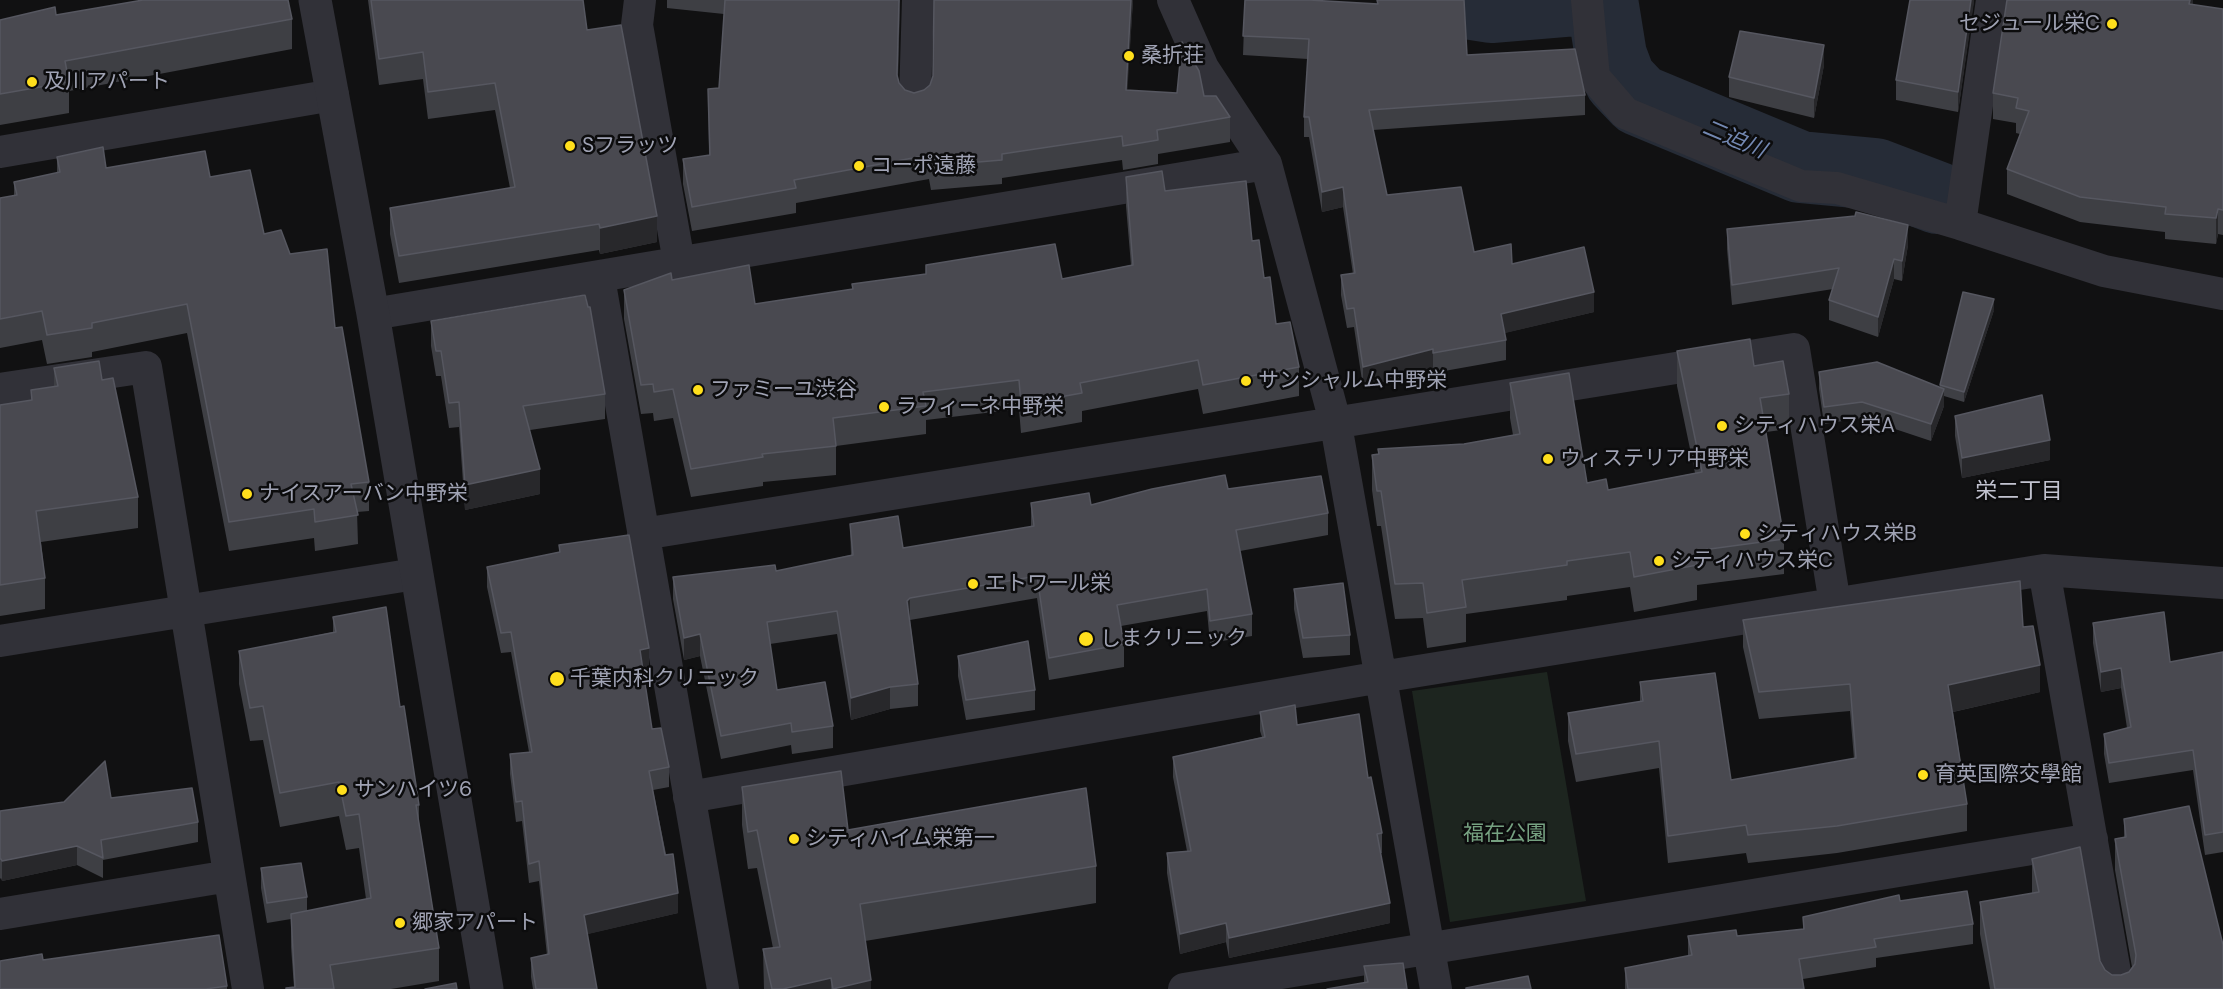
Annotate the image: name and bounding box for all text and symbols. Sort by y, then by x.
place label: セジュール栄C [1959,11,2100,37]
marker: セジュール栄C [2105,17,2119,31]
place label: 桑折荘 [1141,43,1204,69]
marker: 桑折荘 [1122,49,1136,63]
place label: 及川アパート [44,69,170,95]
marker: 及川アパート [25,75,39,89]
water label: 二迫川 [1698,115,1770,165]
place label: Sフラッツ [582,133,678,159]
marker: Sフラッツ [563,139,577,153]
place label: コーポ遠藤 [871,153,976,179]
marker: コーポ遠藤 [852,159,866,173]
place label: サンシャルム中野栄 [1258,368,1447,394]
marker: サンシャルム中野栄 [1239,374,1253,388]
place label: ファミーユ渋谷 [710,377,857,403]
marker: ファミーユ渋谷 [691,383,705,397]
place label: ラフィーネ中野栄 [896,394,1064,420]
marker: ラフィーネ中野栄 [877,400,891,414]
place label: シティハウス栄A [1734,413,1895,439]
marker: シティハウス栄A [1715,419,1729,433]
place label: ウィステリア中野栄 [1560,446,1749,472]
marker: ウィステリア中野栄 [1541,452,1555,466]
district label: 栄二丁目 [1975,479,2063,505]
place label: ナイスアーバン中野栄 [259,481,468,507]
marker: ナイスアーバン中野栄 [240,487,254,501]
place label: シティハウス栄B [1757,521,1917,547]
marker: シティハウス栄B [1738,527,1752,541]
place label: シティハウス栄C [1671,548,1833,574]
marker: シティハウス栄C [1652,554,1666,568]
place label: エトワール栄 [985,571,1111,597]
marker: エトワール栄 [966,577,980,591]
place label: しまクリニック [1100,626,1247,652]
marker: しまクリニック [1077,630,1095,648]
place label: 千葉内科クリニック [570,666,759,692]
marker: 千葉内科クリニック [548,670,566,688]
place label: 育英国際交學館 [1935,762,2082,788]
marker: 育英国際交學館 [1916,768,1930,782]
place label: サンハイツ6 [354,777,472,803]
marker: サンハイツ6 [335,783,349,797]
park label: 福在公園 [1463,821,1547,847]
place label: シティハイム栄第一 [806,826,995,852]
marker: シティハイム栄第一 [787,832,801,846]
place label: 郷家アパート [412,910,538,936]
marker: 郷家アパート [393,916,407,930]

